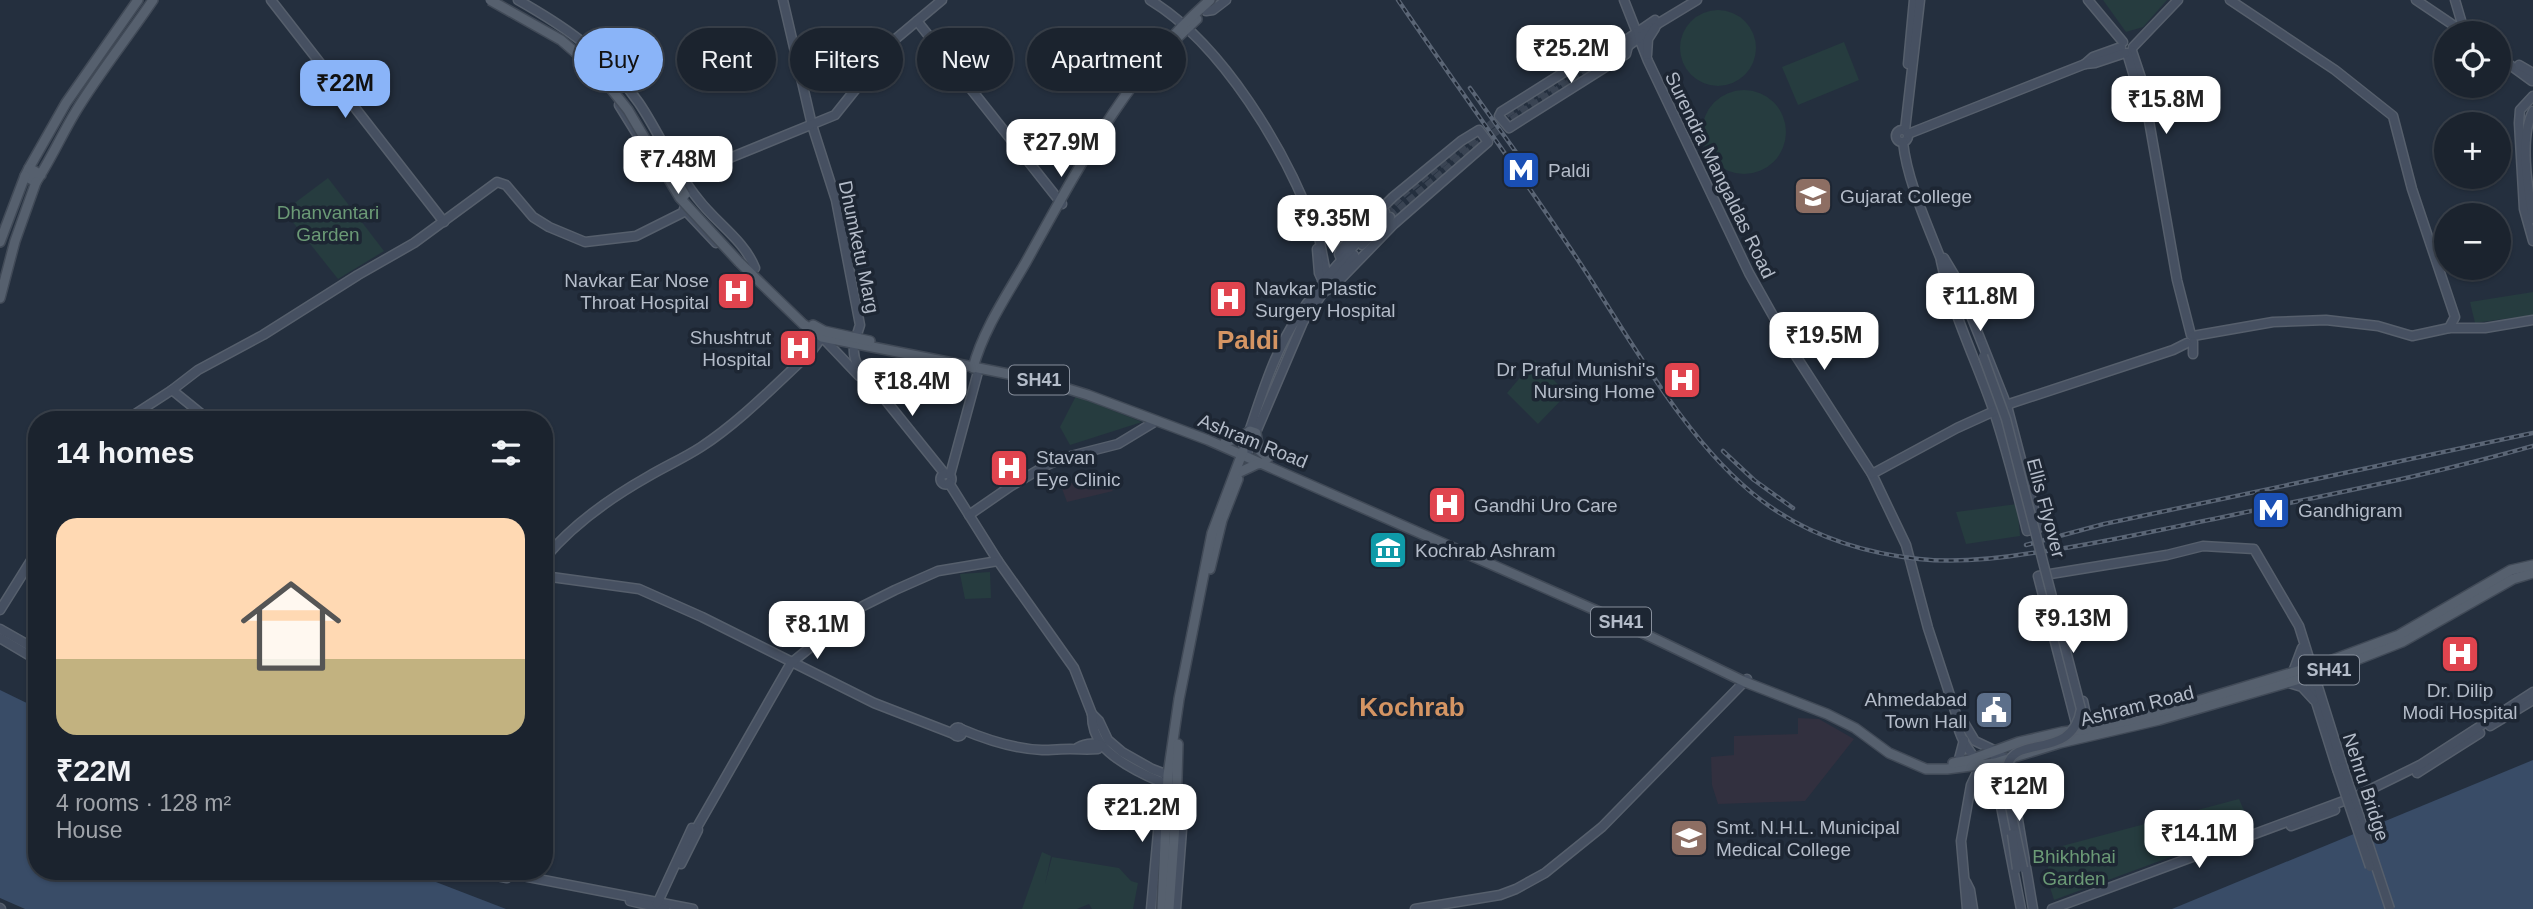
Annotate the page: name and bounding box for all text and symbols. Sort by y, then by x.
map controls [2434,21,2511,280]
button: locate [2434,21,2511,98]
pin: ₹25.2M [1514,25,1628,85]
chip: Buy [574,28,663,91]
chip: Rent [677,28,776,91]
chip: Filters [790,28,903,91]
chip: New [917,28,1013,91]
chip: Apartment [1027,28,1186,91]
text: ₹25.2M [1532,35,1610,61]
pin: ₹22M [304,60,386,120]
street label: Surendra Mangaldas Road [1661,68,1779,282]
text: ₹22M [316,70,374,96]
pin: ₹15.8M [2109,76,2223,136]
text: ₹15.8M [2127,86,2205,112]
button: + [2434,112,2511,189]
pin: ₹27.9M [1004,120,1118,179]
text: ₹27.9M [1022,129,1100,155]
pin: ₹7.48M [621,136,735,196]
text: ₹7.48M [639,146,717,172]
metro station icon: Paldi [1500,149,1542,191]
place label: Paldi [1548,160,1590,181]
school or university icon: Gujarat College [1792,175,1834,217]
street label: Dhumketu Marg [835,179,883,315]
place label: Gujarat College [1840,186,1972,207]
pin: ₹9.35M [1275,196,1389,255]
park label: Dhanvantari Garden [277,202,379,245]
button: − [2434,203,2511,280]
text: ₹9.35M [1293,205,1371,231]
place label: Navkar Ear Nose Throat Hospital [564,270,709,313]
hospital icon: Navkar Ear Nose Throat Hospital [715,270,757,312]
pin: ₹11.8M [1923,274,2037,333]
hospital icon: Navkar Plastic Surgery Hospital [1207,278,1249,320]
place label: Navkar Plastic Surgery Hospital [1255,278,1395,321]
text: ₹11.8M [1942,283,2018,309]
pin: ₹19.5M [1767,312,1881,372]
text: ₹19.5M [1785,322,1863,348]
district label: Paldi [1217,325,1279,355]
place label: Shushtrut Hospital [690,327,772,370]
hospital icon: Shushtrut Hospital [777,327,819,369]
pin: ₹18.4M [855,358,969,418]
place label: Dr Praful Munishi's Nursing Home [1496,359,1655,402]
hospital icon: Dr Praful Munishi's Nursing Home [1661,359,1703,401]
road number: SH41 [1009,366,1069,394]
text: ₹18.4M [873,368,951,394]
street label: Ashram Road [1195,410,1311,472]
icon: filters [487,434,525,472]
text: 14 homes [56,436,194,469]
hospital icon: Stavan Eye Clinic [988,447,1030,489]
place label: Stavan Eye Clinic [1036,447,1120,490]
street label: Ellis Flyover [2023,456,2070,561]
hospital icon: Gandhi Uro Care [1426,484,1468,526]
metro station icon: Gandhigram [2250,489,2292,531]
place label: Gandhi Uro Care [1474,495,1618,516]
place label: Gandhigram [2298,500,2403,521]
museum icon: Kochrab Ashram [1367,529,1409,571]
place label: Kochrab Ashram [1415,540,1555,561]
icon: home [228,563,354,689]
pin: ₹9.13M [2016,596,2130,655]
pin: ₹8.1M [768,602,866,661]
text: ₹9.13M [2034,605,2112,631]
road number: SH41 [1591,608,1651,636]
text: ₹8.1M [785,611,849,637]
hospital icon: Dr. Dilip Modi Hospital [2439,633,2481,675]
road number: SH41 [2299,656,2359,684]
place label: Dr. Dilip Modi Hospital [2402,680,2518,723]
street label: Ashram Road [2078,682,2196,730]
place label: Ahmedabad Town Hall [1865,689,1967,732]
public building icon: Ahmedabad Town Hall [1973,689,2015,731]
district label: Kochrab [1359,692,1465,722]
street label: Nehru Bridge [2339,731,2393,843]
text: ₹22M [56,754,132,787]
pin: ₹12M [1978,764,2060,823]
text: ₹12M [1990,773,2048,799]
pin: ₹21.2M [1085,784,1199,844]
text: 4 rooms · 128 m² [56,790,231,816]
text: ₹21.2M [1103,794,1181,820]
pin: ₹14.1M [2142,810,2256,870]
text: House [56,817,122,843]
school or university icon: Smt. N.H.L. Municipal Medical College [1668,817,1710,859]
place label: Smt. N.H.L. Municipal Medical College [1716,817,1900,860]
text: ₹14.1M [2160,820,2238,846]
park label: Bhikhbhai Garden [2032,846,2116,889]

